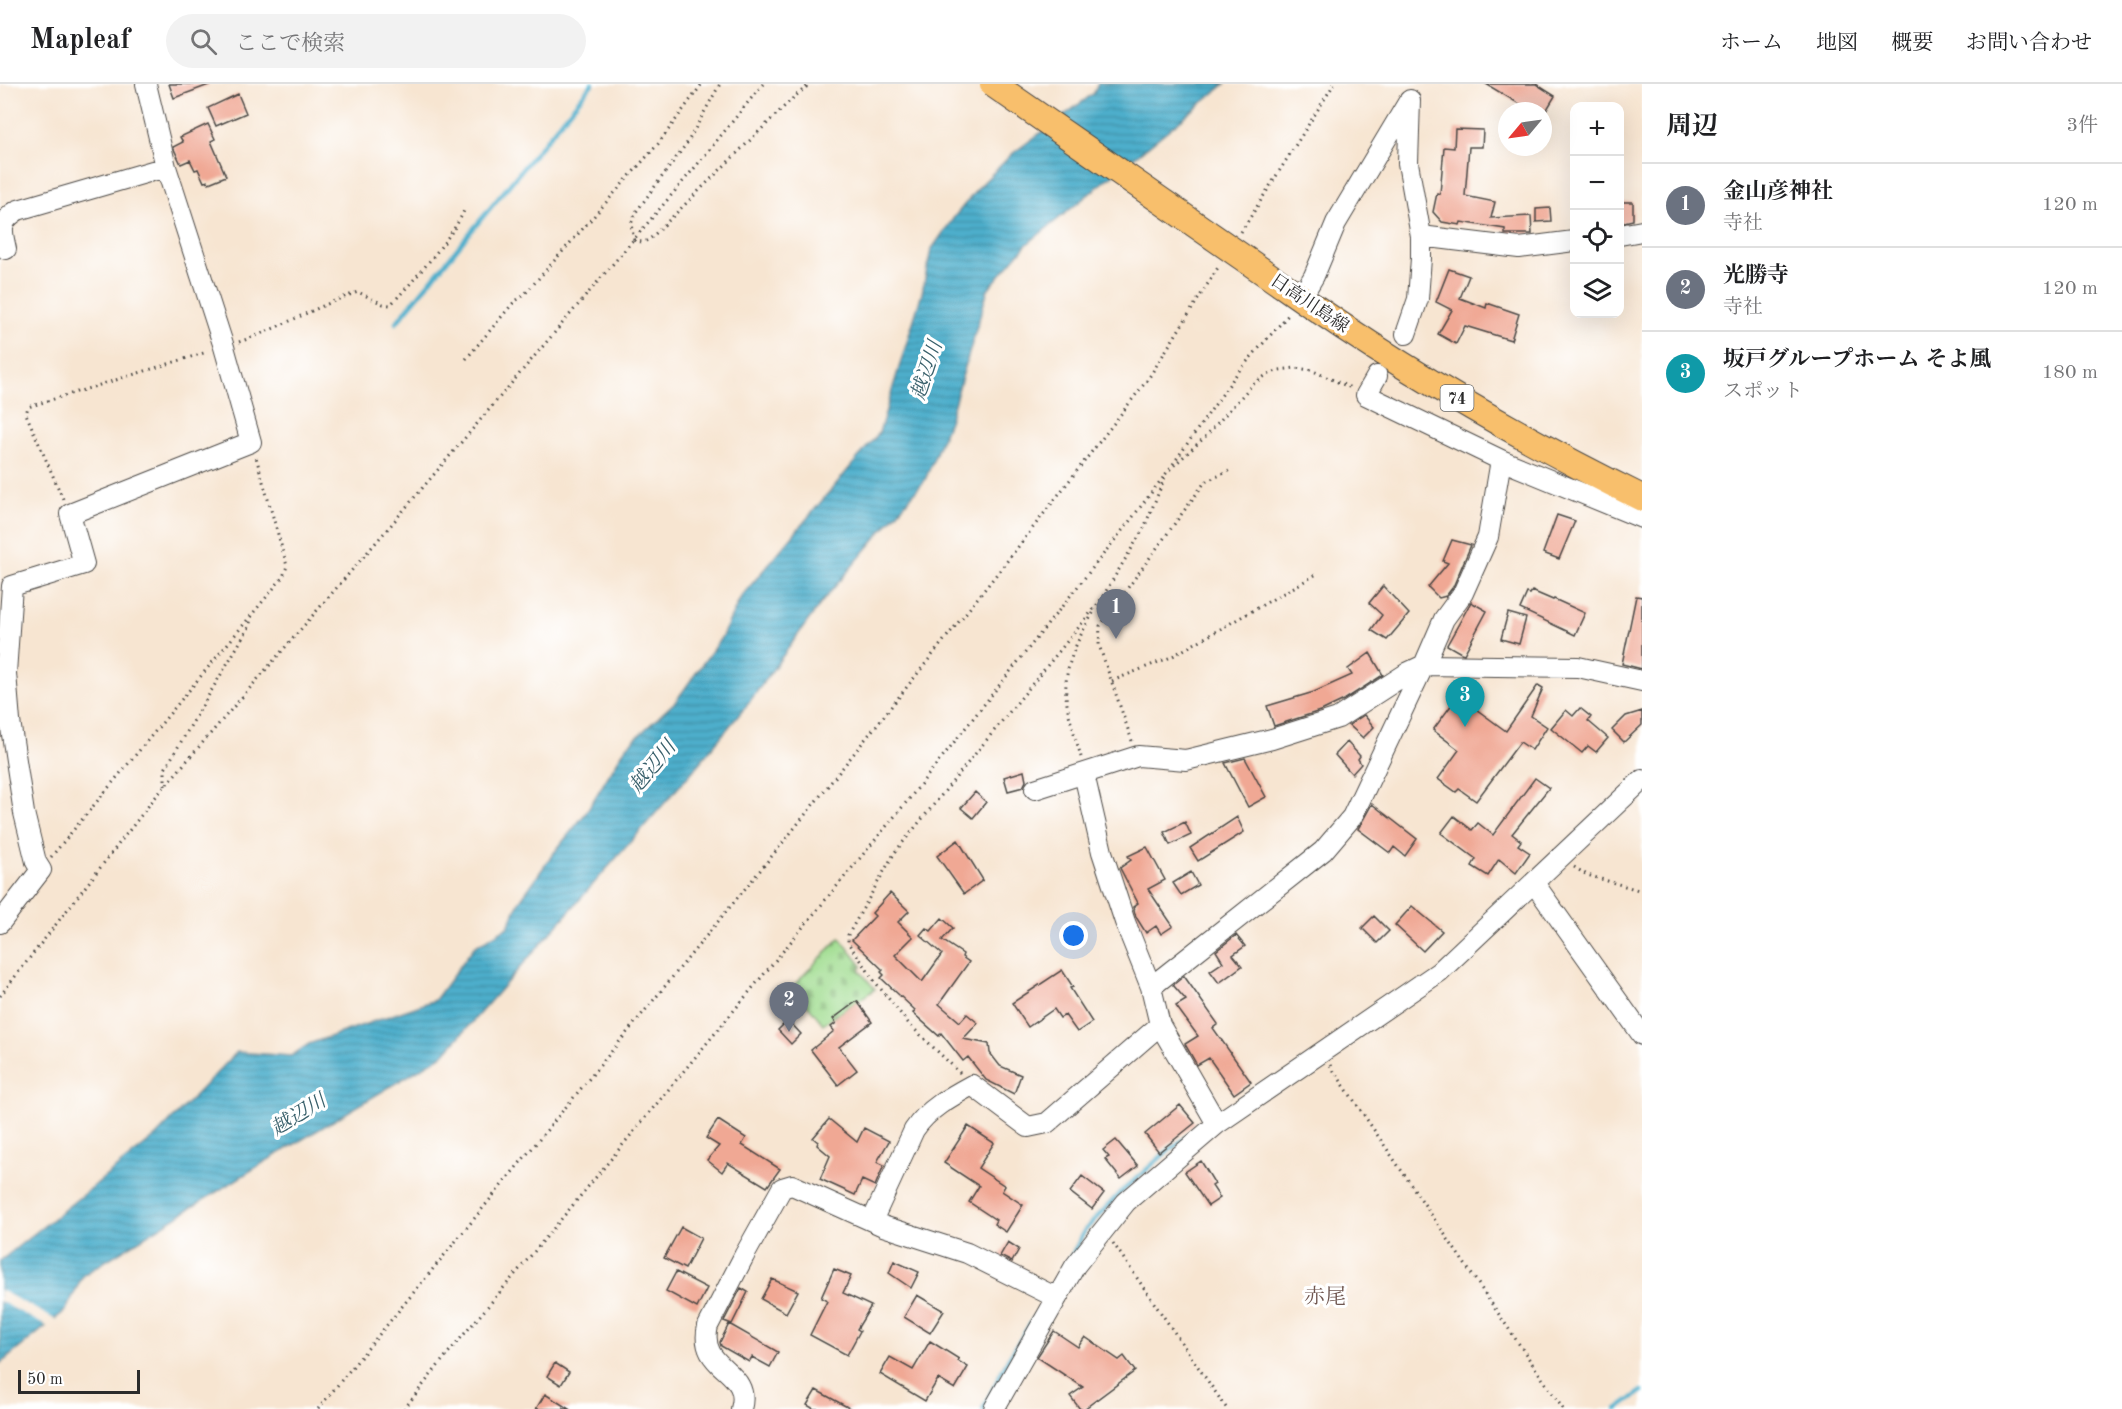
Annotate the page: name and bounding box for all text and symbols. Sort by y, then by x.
search box [166,14,586,68]
icon: search [187,25,220,58]
text: Mapleaf [30,27,130,55]
text: ここで検索 [235,33,345,55]
text: ホーム [1720,33,1783,54]
text: 地図 [1816,33,1858,54]
text: 概要 [1891,33,1933,54]
text: お問い合わせ [1966,33,2092,54]
north arrow [1498,102,1552,156]
map controls [1570,102,1624,318]
button: + [1570,102,1624,156]
text: 周辺 [1666,114,1718,140]
text: 3件 [2066,116,2098,136]
button: − [1570,156,1624,210]
text: 金山彦神社 [1723,181,1833,203]
text: 1 [1680,195,1691,215]
text: 120 m [2042,195,2098,215]
button: locate [1570,210,1624,264]
text: 寺社 [1723,214,1763,234]
button: layers [1570,264,1624,318]
text: 光勝寺 [1723,265,1789,287]
street label: 日高川島線 [1267,270,1353,336]
text: 2 [1680,279,1691,299]
text: 120 m [2042,279,2098,299]
text: 寺社 [1723,298,1763,318]
water label: 越辺川 [907,336,947,402]
text: 坂戸グループホーム そよ風 [1723,349,1991,371]
text: 3 [1680,363,1691,383]
text: 180 m [2042,363,2098,383]
text: スポット [1723,382,1803,402]
road number: 74 [1440,385,1474,411]
pin: 1 [1096,590,1136,639]
pin: 3 [1446,678,1484,727]
water label: 越辺川 [625,735,681,797]
your location [1059,921,1088,950]
pin: 2 [770,982,808,1032]
water label: 越辺川 [267,1089,331,1140]
district label: 赤尾 [1304,1285,1346,1308]
scale bar [18,1367,140,1394]
text: 50 m [27,1372,63,1388]

